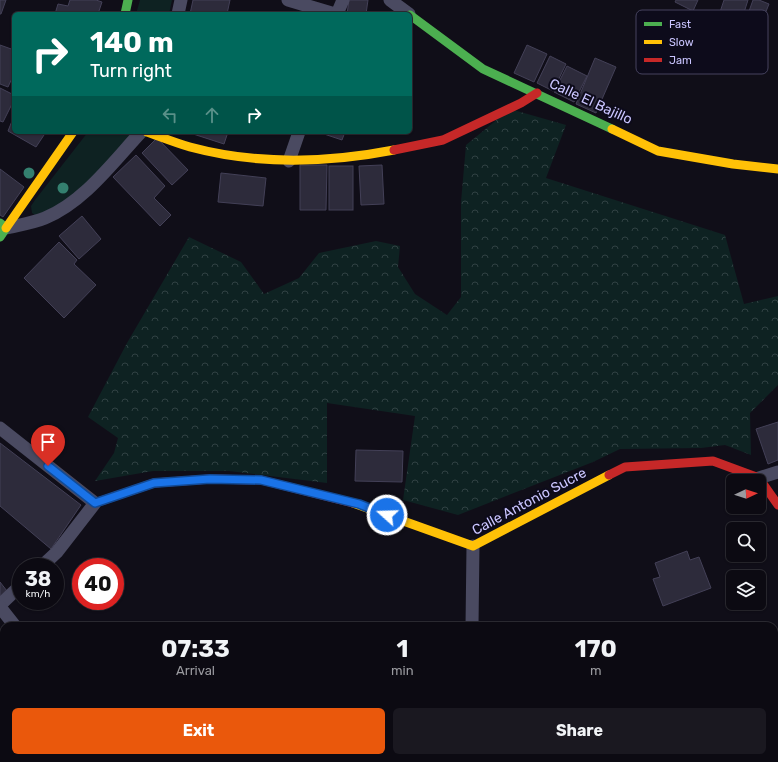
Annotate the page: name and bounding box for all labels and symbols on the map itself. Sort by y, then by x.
legend [636,10,768,74]
text: Fast [669,18,692,31]
text: Slow [669,36,694,49]
text: Jam [669,54,692,67]
street label: Calle El Bajillo [547,75,635,128]
pin [31,425,65,466]
street label: Calle Antonio Sucre [469,464,590,539]
north arrow [726,474,766,514]
position arrow [366,494,408,536]
speed limit sign: 40 [72,558,124,610]

